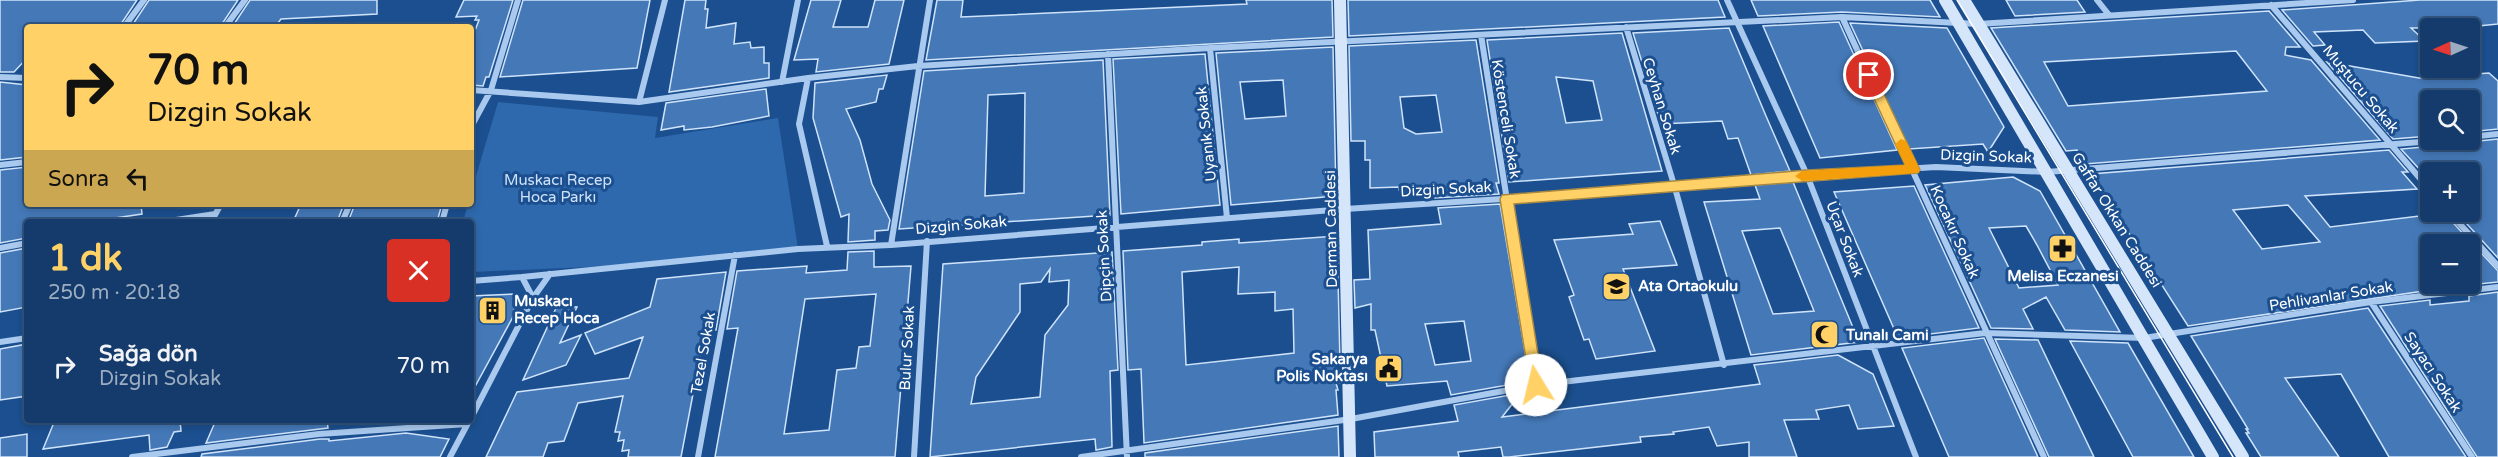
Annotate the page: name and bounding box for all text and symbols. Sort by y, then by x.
north arrow [2420,18,2480,78]
map controls [2420,18,2480,294]
street label: Muştucu Sokak [2319,41,2403,137]
text: 70 m [147,45,249,96]
icon: right [48,48,126,126]
pin [1843,49,1894,100]
street label: Ceyhan Sokak [1639,55,1685,157]
street label: Köstenceli Sokak [1488,58,1524,180]
icon: arrive [1852,58,1885,91]
street label: Uyanık Sokak [1192,86,1220,182]
button: search [2420,90,2480,150]
text: Dizgin Sokak [147,96,312,129]
street label: Dizgin Sokak [1940,145,2032,167]
street label: Gaffar Okkan Caddesi [2068,149,2166,291]
icon: left [121,162,154,195]
button: + [2420,162,2480,222]
text: Sonra [48,166,109,192]
street label: Derman Caddesi [1321,170,1341,288]
park label: Muskacı Recep Hoca Parkı [504,171,612,206]
street label: Dizgin Sokak [1400,178,1492,200]
street label: Kocakır Sokak [1926,183,1984,281]
street label: Uçar Sokak [1822,198,1868,280]
street label: Dipçin Sokak [1093,210,1115,302]
street label: Dizgin Sokak [915,212,1007,238]
pharmacy icon: Melisa Eczanesi [2047,233,2079,265]
button: − [2420,234,2480,294]
text: 1 dk [48,237,122,280]
button: close [387,239,450,302]
place label: Melisa Eczanesi [2007,267,2119,285]
school or university icon: Ata Ortaokulu [1601,270,1633,302]
place label: Ata Ortaokulu [1638,277,1738,295]
street label: Pehlivanlar Sokak [2268,277,2394,315]
text: 250 m · 20:18 [48,281,180,305]
place label: Muskacı Recep Hoca [514,292,600,328]
building icon: Muskacı Recep Hoca [477,294,509,326]
street label: Bulur Sokak [896,305,918,391]
street label: Tezel Sokak [687,310,719,396]
mosque icon: Tunalı Cami [1809,319,1841,351]
place label: Tunalı Cami [1845,326,1929,344]
street label: Sayacı Sokak [2400,328,2466,416]
text: Sağa dön [99,341,198,367]
icon: right [48,350,81,383]
place label: Sakarya Polis Noktası [1276,350,1368,385]
public building icon: Sakarya Polis Noktası [1373,352,1405,384]
text: 70 m [396,353,450,379]
position arrow [1504,353,1568,417]
text: Dizgin Sokak [99,367,221,391]

